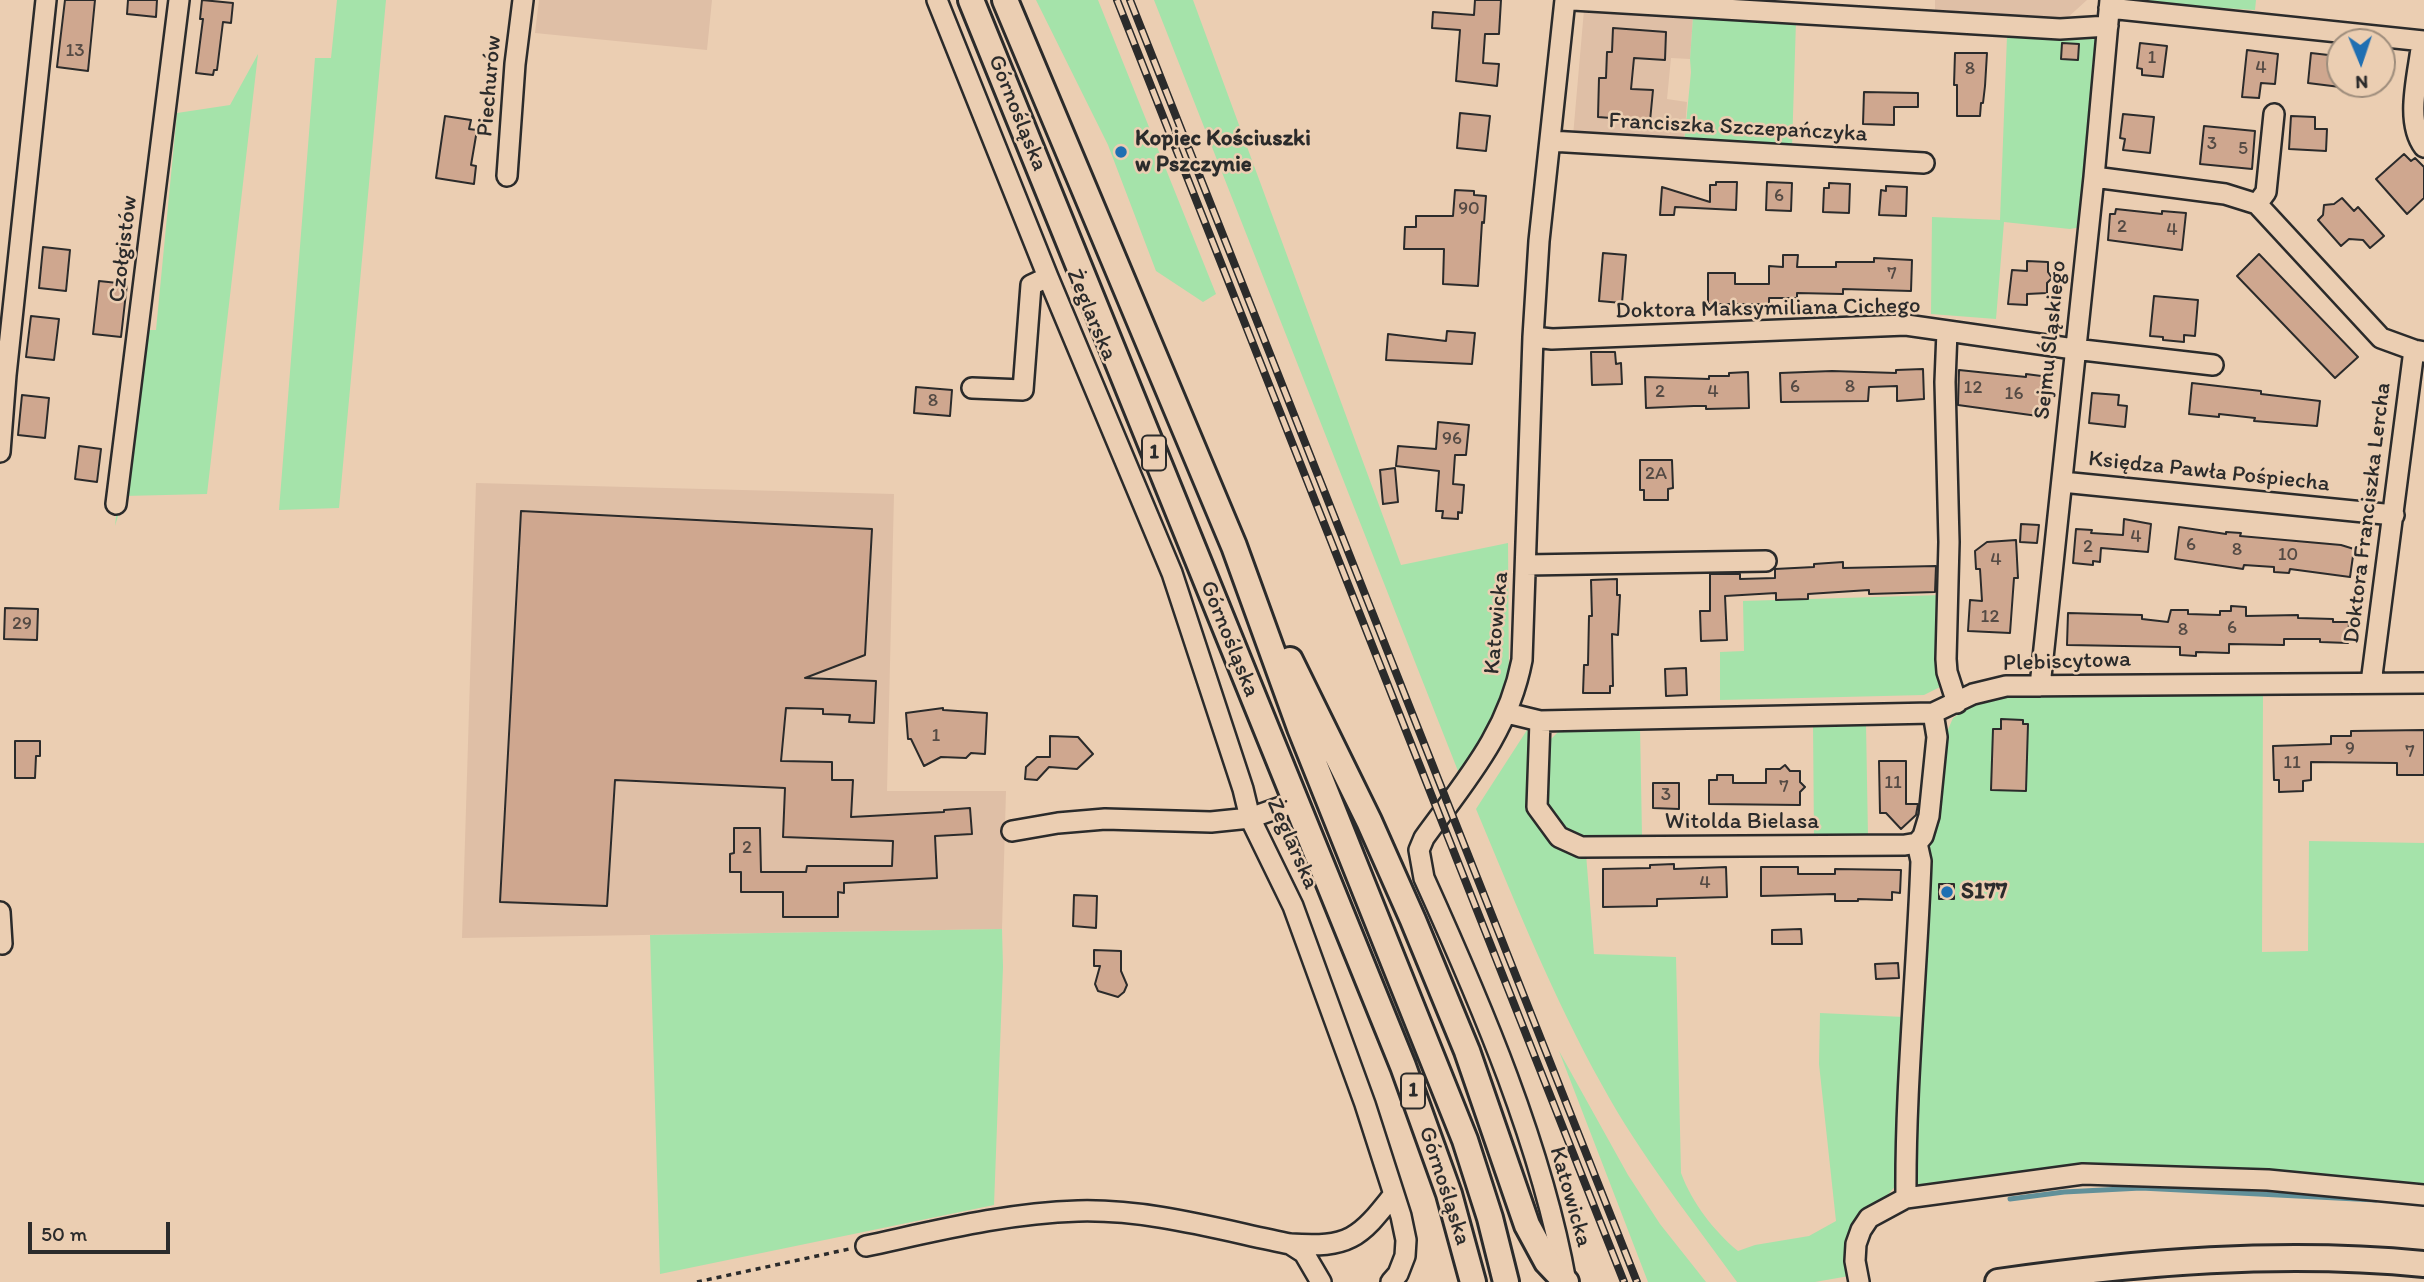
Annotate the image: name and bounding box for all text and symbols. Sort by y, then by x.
north arrow [2326,28,2396,98]
street label: Piechurów [472,34,508,138]
house number: 13 [65,40,85,62]
house number: 1 [2148,47,2156,69]
street label: Górnośląska [981,51,1053,175]
house number: 4 [2255,57,2267,79]
house number: 8 [1965,58,1975,80]
text: N [2355,71,2368,94]
street label: Franciszka Szczepańczyka [1608,107,1868,149]
place label: Kopiec Kościuszki w Pszczynie [1135,125,1311,179]
house number: 3 [2207,133,2217,155]
house number: 5 [2238,138,2248,160]
marker: Kopiec Kościuszki w Pszczynie [1113,144,1129,160]
house number: 6 [1774,185,1784,207]
street label: Czołgistów [104,194,144,304]
house number: 90 [1458,198,1480,220]
house number: 2 [2117,216,2127,238]
house number: 4 [2166,219,2178,241]
street label: Sejmu Śląskiego [2029,259,2073,421]
house number: 7 [1887,263,1897,285]
street label: Żeglarska [1059,265,1123,365]
street label: Doktora Maksymiliana Cichego [1615,293,1921,325]
house number: 6 [1790,376,1800,398]
house number: 8 [1845,376,1855,398]
house number: 12 [1964,377,1982,399]
house number: 2 [1655,381,1665,403]
house number: 4 [1707,381,1719,403]
street label: Doktora Franciszka Lercha [2338,381,2398,645]
house number: 16 [2005,383,2023,405]
house number: 8 [928,390,938,412]
house number: 96 [1442,428,1462,450]
road number: 1 [1142,435,1166,470]
street label: Księdza Pawła Pośpiecha [2087,446,2331,498]
house number: 2A [1645,463,1667,485]
house number: 4 [2130,526,2142,548]
house number: 6 [2186,534,2196,556]
house number: 2 [2083,536,2093,558]
house number: 8 [2232,539,2242,561]
house number: 10 [2278,544,2298,566]
house number: 4 [1990,549,2002,571]
street label: Katowicka [1479,570,1515,676]
street label: Górnośląska [1193,577,1265,701]
house number: 12 [1981,606,1999,628]
house number: 29 [12,613,32,635]
house number: 6 [2227,617,2237,639]
house number: 8 [2178,619,2188,641]
street label: Plebiscytowa [2002,646,2132,678]
house number: 1 [932,725,940,747]
house number: 9 [2345,738,2355,760]
house number: 7 [2405,741,2415,763]
house number: 11 [2283,752,2301,774]
house number: 11 [1884,772,1902,794]
house number: 7 [1779,776,1789,798]
house number: 3 [1661,784,1671,806]
street label: Żeglarska [1260,794,1324,894]
street label: Witolda Bielasa [1665,808,1819,836]
house number: 2 [742,837,752,859]
house number: 4 [1699,872,1711,894]
place label: S177 [1961,878,2007,906]
marker: S177 [1939,884,1955,900]
road number: 1 [1401,1074,1425,1108]
street label: Górnośląska [1412,1123,1476,1249]
street label: Katowicka [1543,1144,1597,1250]
scale bar [32,1208,173,1252]
text: 50 m [41,1221,87,1246]

